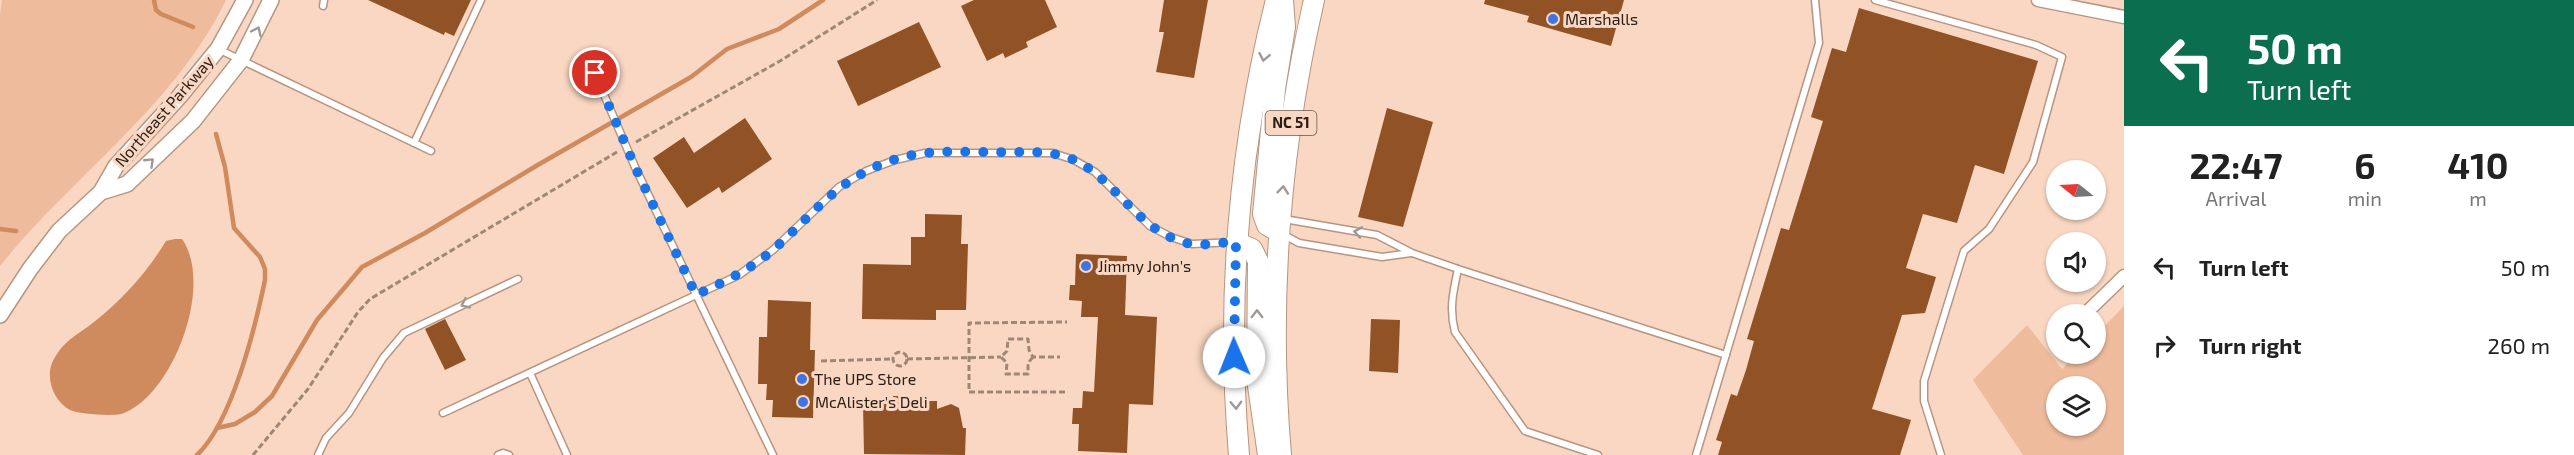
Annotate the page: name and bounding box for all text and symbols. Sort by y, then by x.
place label: Marshalls [1565,9,1638,28]
marker: Marshalls [1546,12,1560,26]
text: 50 m [2247,22,2343,72]
icon: left [2148,24,2226,102]
one-way arrow [250,26,262,37]
pin [569,47,620,98]
street label: Northeast Parkway [110,51,217,170]
one-way arrow [1258,52,1271,62]
icon: arrive [578,56,611,89]
text: Turn left [2247,73,2351,105]
road number: NC 51 [1266,111,1316,135]
text: 22:47 [2189,143,2282,186]
text: 6 [2354,143,2376,186]
text: 410 [2447,143,2509,186]
one-way arrow [142,159,153,170]
north arrow [2046,160,2106,220]
map controls [2046,160,2106,436]
one-way arrow [1276,185,1289,194]
text: Arrival [2205,186,2266,210]
text: min [2348,186,2382,210]
text: m [2469,186,2487,210]
one-way arrow [1353,226,1363,238]
button: sound [2046,232,2106,292]
icon: left [2148,251,2181,284]
text: Turn left [2199,254,2288,280]
text: 50 m [2501,254,2550,280]
place label: Jimmy John's [1098,256,1191,275]
marker: Jimmy John's [1079,259,1093,273]
one-way arrow [461,296,472,308]
button: search [2046,304,2106,364]
one-way arrow [1251,309,1264,318]
position arrow [1202,325,1266,389]
icon: right [2148,329,2181,362]
text: Turn right [2199,332,2301,358]
text: 260 m [2488,332,2550,358]
place label: The UPS Store [814,369,916,388]
marker: The UPS Store [795,372,809,386]
button: layers [2046,376,2106,436]
place label: McAlister's Deli [815,392,928,411]
marker: McAlister's Deli [796,395,810,409]
one-way arrow [1229,401,1242,410]

